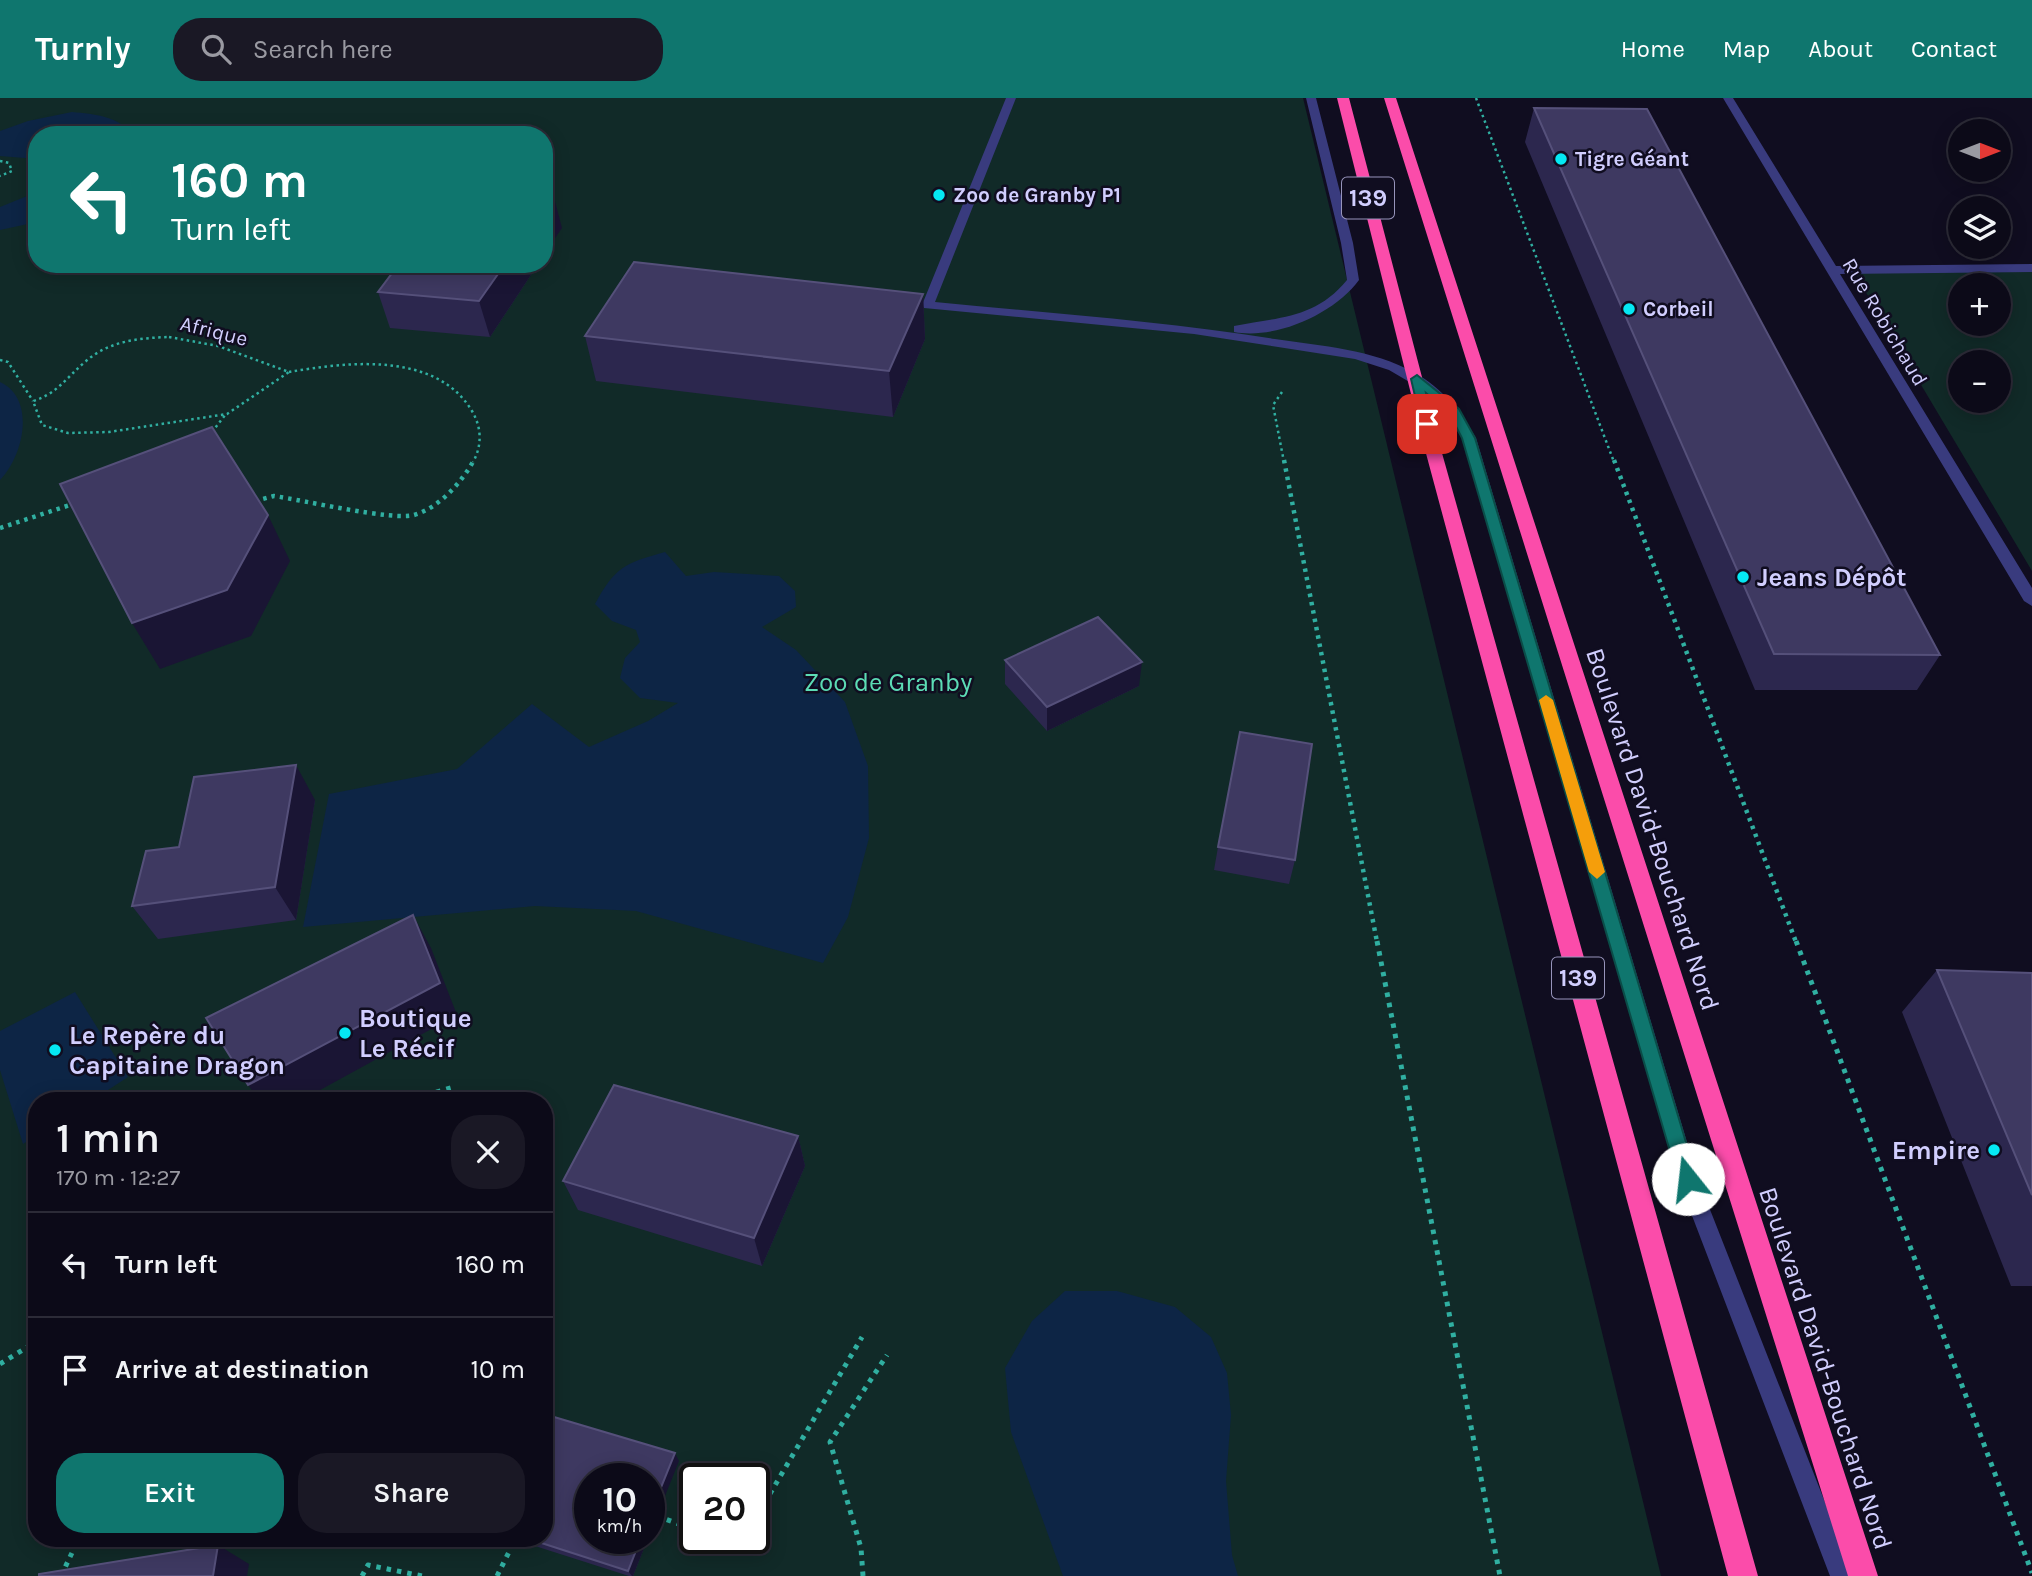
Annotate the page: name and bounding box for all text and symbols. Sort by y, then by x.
search box [173,18,663,81]
text: Turnly [35,30,131,68]
icon: search [197,30,235,68]
text: Search here [253,34,393,65]
text: Home [1621,35,1685,63]
text: Map [1723,35,1770,63]
text: About [1808,35,1873,63]
text: Contact [1911,35,1997,63]
north arrow [1948,119,2011,182]
map controls [1948,119,2011,413]
place label: Tigre Géant [1575,147,1689,171]
marker: Tigre Géant [1553,151,1569,167]
text: 160 m [171,152,308,209]
icon: left [56,154,147,245]
road number: 139 [1342,178,1394,218]
place label: Zoo de Granby P1 [953,183,1121,207]
marker: Zoo de Granby P1 [931,187,947,203]
button: layers [1948,196,2011,259]
text: Turn left [171,211,291,248]
street label: Rue Robichaud [1837,254,1933,390]
button: + [1948,273,2011,336]
place label: Corbeil [1643,297,1714,321]
marker: Corbeil [1621,301,1637,317]
street label: Afrique [178,311,250,351]
button: − [1948,350,2011,413]
pin [1397,394,1457,454]
icon: arrive [1408,405,1446,443]
place label: Jeans Dépôt [1757,562,1906,593]
marker: Jeans Dépôt [1735,569,1751,585]
street label: Boulevard David-Bouchard Nord [1579,644,1726,1014]
park label: Zoo de Granby [804,667,972,698]
road number: 139 [1552,958,1604,998]
place label: Boutique Le Récif [359,1003,472,1064]
place label: Le Repère du Capitaine Dragon [69,1020,285,1081]
marker: Boutique Le Récif [337,1025,353,1041]
marker: Le Repère du Capitaine Dragon [47,1042,63,1058]
text: 1 min [56,1113,160,1163]
button: close [451,1115,525,1189]
place label: Empire [1892,1135,1980,1166]
position arrow [1651,1142,1725,1216]
marker: Empire [1986,1142,2002,1158]
text: 170 m · 12:27 [56,1164,180,1191]
street label: Boulevard David-Bouchard Nord [1752,1183,1899,1553]
icon: left [56,1246,94,1284]
text: Turn left [115,1249,217,1280]
text: 160 m [456,1249,525,1280]
icon: arrive [56,1351,94,1389]
text: Arrive at destination [115,1354,369,1385]
text: 10 m [470,1354,525,1385]
button: Exit [56,1453,284,1533]
button: Share [298,1453,525,1533]
speed limit sign: 20 [679,1463,770,1554]
text: 10 [602,1479,637,1520]
text: km/h [597,1515,642,1537]

